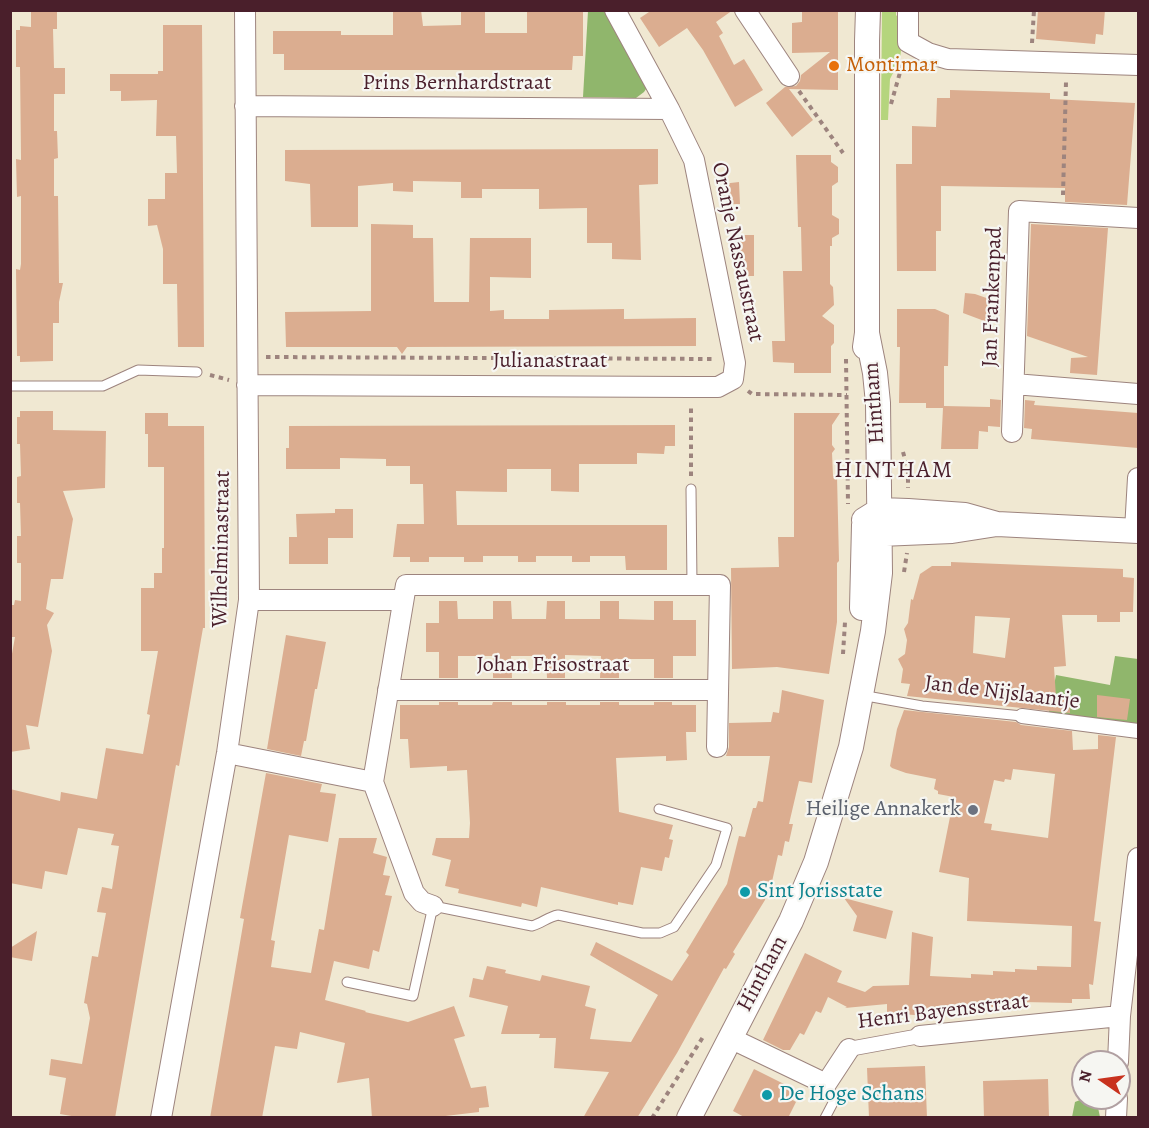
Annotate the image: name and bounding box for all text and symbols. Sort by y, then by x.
place label: Montimar [846,53,938,79]
marker: Montimar [827,59,841,73]
street label: Prins Bernhardstraat [362,71,552,97]
street label: Oranje Nassaustraat [705,160,769,344]
street label: Jan Frankenpad [977,226,1009,368]
street label: Julianastraat [493,349,607,375]
street label: Hintham [859,361,891,445]
district label: HINTHAM [834,457,954,485]
street label: Wilhelminastraat [207,470,237,628]
street label: Johan Frisostraat [476,653,630,679]
street label: Jan de Nijslaantje [923,670,1081,716]
place label: Heilige Annakerk [806,797,961,823]
marker: Heilige Annakerk [966,803,980,817]
place label: Sint Jorisstate [757,879,883,905]
marker: Sint Jorisstate [738,885,752,899]
street label: Hintham [732,932,794,1016]
street label: Henri Bayensstraat [856,988,1030,1036]
north arrow [1071,1050,1131,1110]
text: N [1073,1068,1097,1085]
place label: De Hoge Schans [779,1082,924,1108]
marker: De Hoge Schans [760,1088,774,1102]

